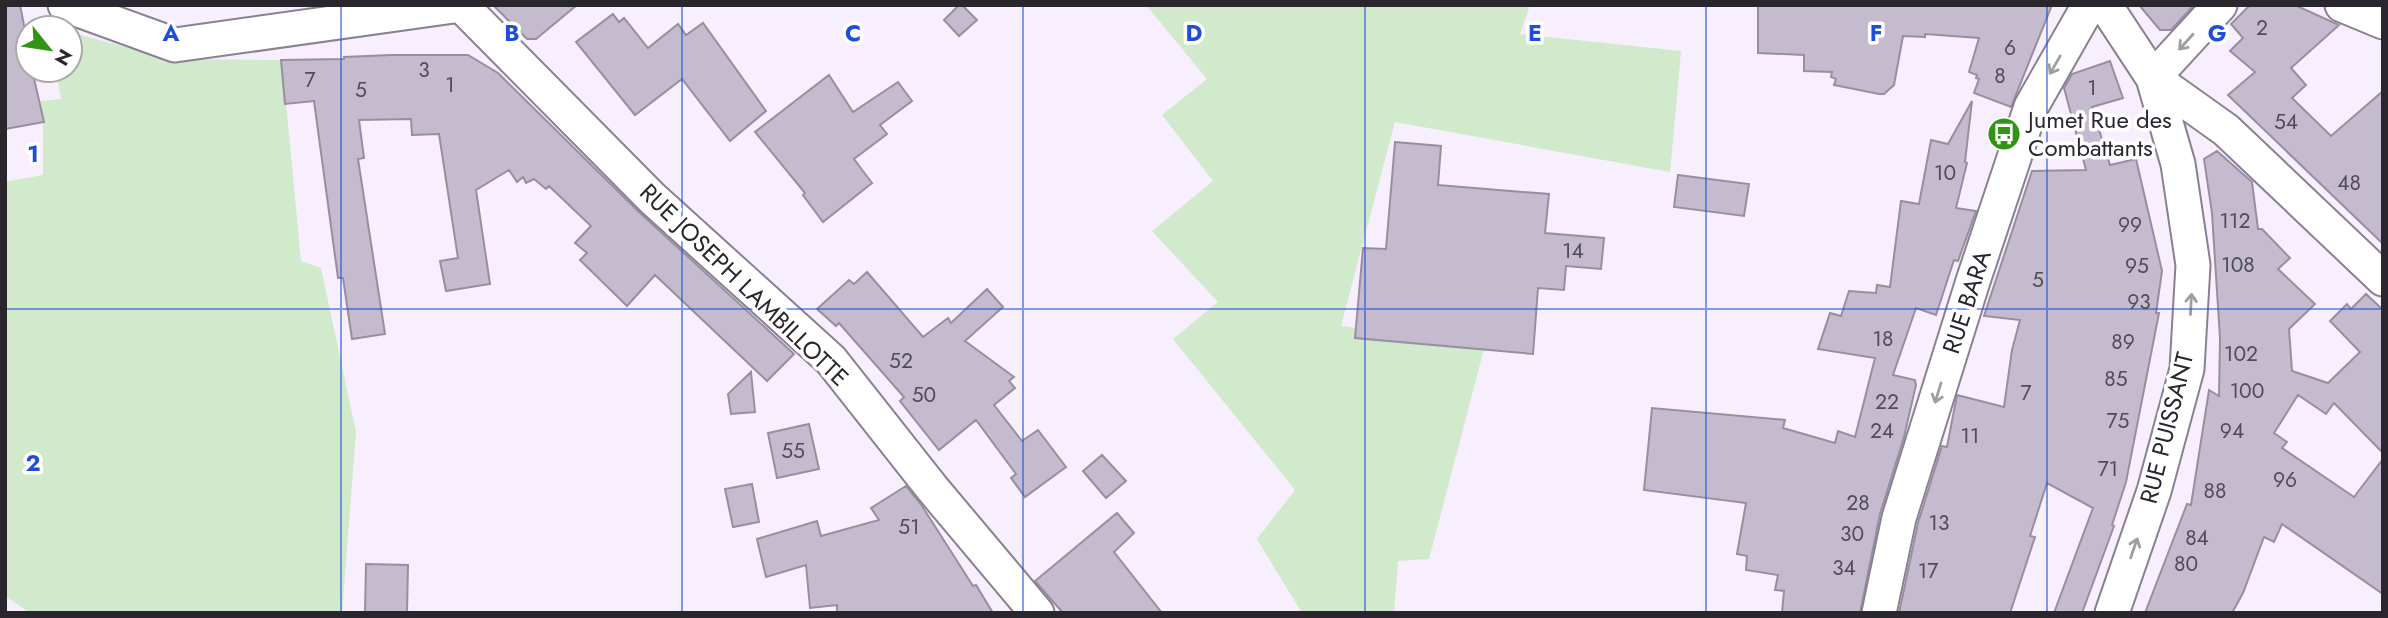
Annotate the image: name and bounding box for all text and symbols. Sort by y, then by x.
house number: 2 [2256,13,2268,43]
north arrow [14,14,84,84]
text: A [162,16,180,50]
text: B [504,16,520,50]
text: C [845,16,861,50]
text: D [1186,16,1203,50]
text: E [1528,16,1542,50]
text: F [1870,16,1882,50]
text: G [2208,16,2226,50]
house number: 6 [2004,33,2016,63]
one-way arrow [2178,33,2195,50]
text: N [48,44,79,71]
one-way arrow [2048,54,2062,74]
house number: 3 [418,55,430,85]
house number: 8 [1994,61,2006,91]
house number: 7 [304,65,316,95]
house number: 1 [445,70,455,100]
house number: 1 [2087,73,2097,103]
house number: 5 [355,75,367,105]
place label: Jumet Rue des Combattants [2025,102,2172,165]
house number: 54 [2274,107,2298,137]
bus stop icon: Jumet Rue des Combattants [1985,115,2023,153]
text: 1 [27,137,39,171]
house number: 10 [1934,158,1956,188]
house number: 48 [2337,168,2361,198]
street label: RUE JOSEPH LAMBILLOTTE [632,175,857,394]
house number: 112 [2220,206,2250,236]
house number: 99 [2118,210,2142,240]
house number: 14 [1562,236,1584,266]
street label: RUE BARA [1933,245,2000,358]
house number: 108 [2221,250,2255,280]
house number: 95 [2125,251,2149,281]
house number: 5 [2032,265,2044,295]
house number: 93 [2127,287,2151,317]
one-way arrow [2185,293,2198,316]
house number: 18 [1873,324,1893,354]
house number: 89 [2111,327,2135,357]
house number: 102 [2224,339,2258,369]
house number: 52 [889,346,913,376]
street label: RUE PUISSANT [2131,349,2202,507]
house number: 85 [2104,364,2128,394]
house number: 100 [2230,376,2264,406]
house number: 7 [2020,378,2032,408]
house number: 50 [912,380,936,410]
one-way arrow [1930,382,1943,404]
house number: 22 [1875,387,1899,417]
house number: 75 [2107,406,2129,436]
house number: 24 [1870,416,1894,446]
house number: 94 [2220,416,2244,446]
house number: 11 [1961,421,1979,451]
house number: 55 [781,436,805,466]
text: 2 [25,446,41,480]
house number: 71 [2098,454,2118,484]
house number: 96 [2273,465,2297,495]
house number: 88 [2204,476,2226,506]
house number: 28 [1846,488,1870,518]
house number: 13 [1929,508,1949,538]
house number: 51 [898,512,920,542]
house number: 30 [1840,519,1864,549]
house number: 84 [2185,523,2209,553]
one-way arrow [2129,538,2141,560]
house number: 80 [2174,549,2198,579]
house number: 34 [1832,553,1856,583]
house number: 17 [1918,556,1938,586]

